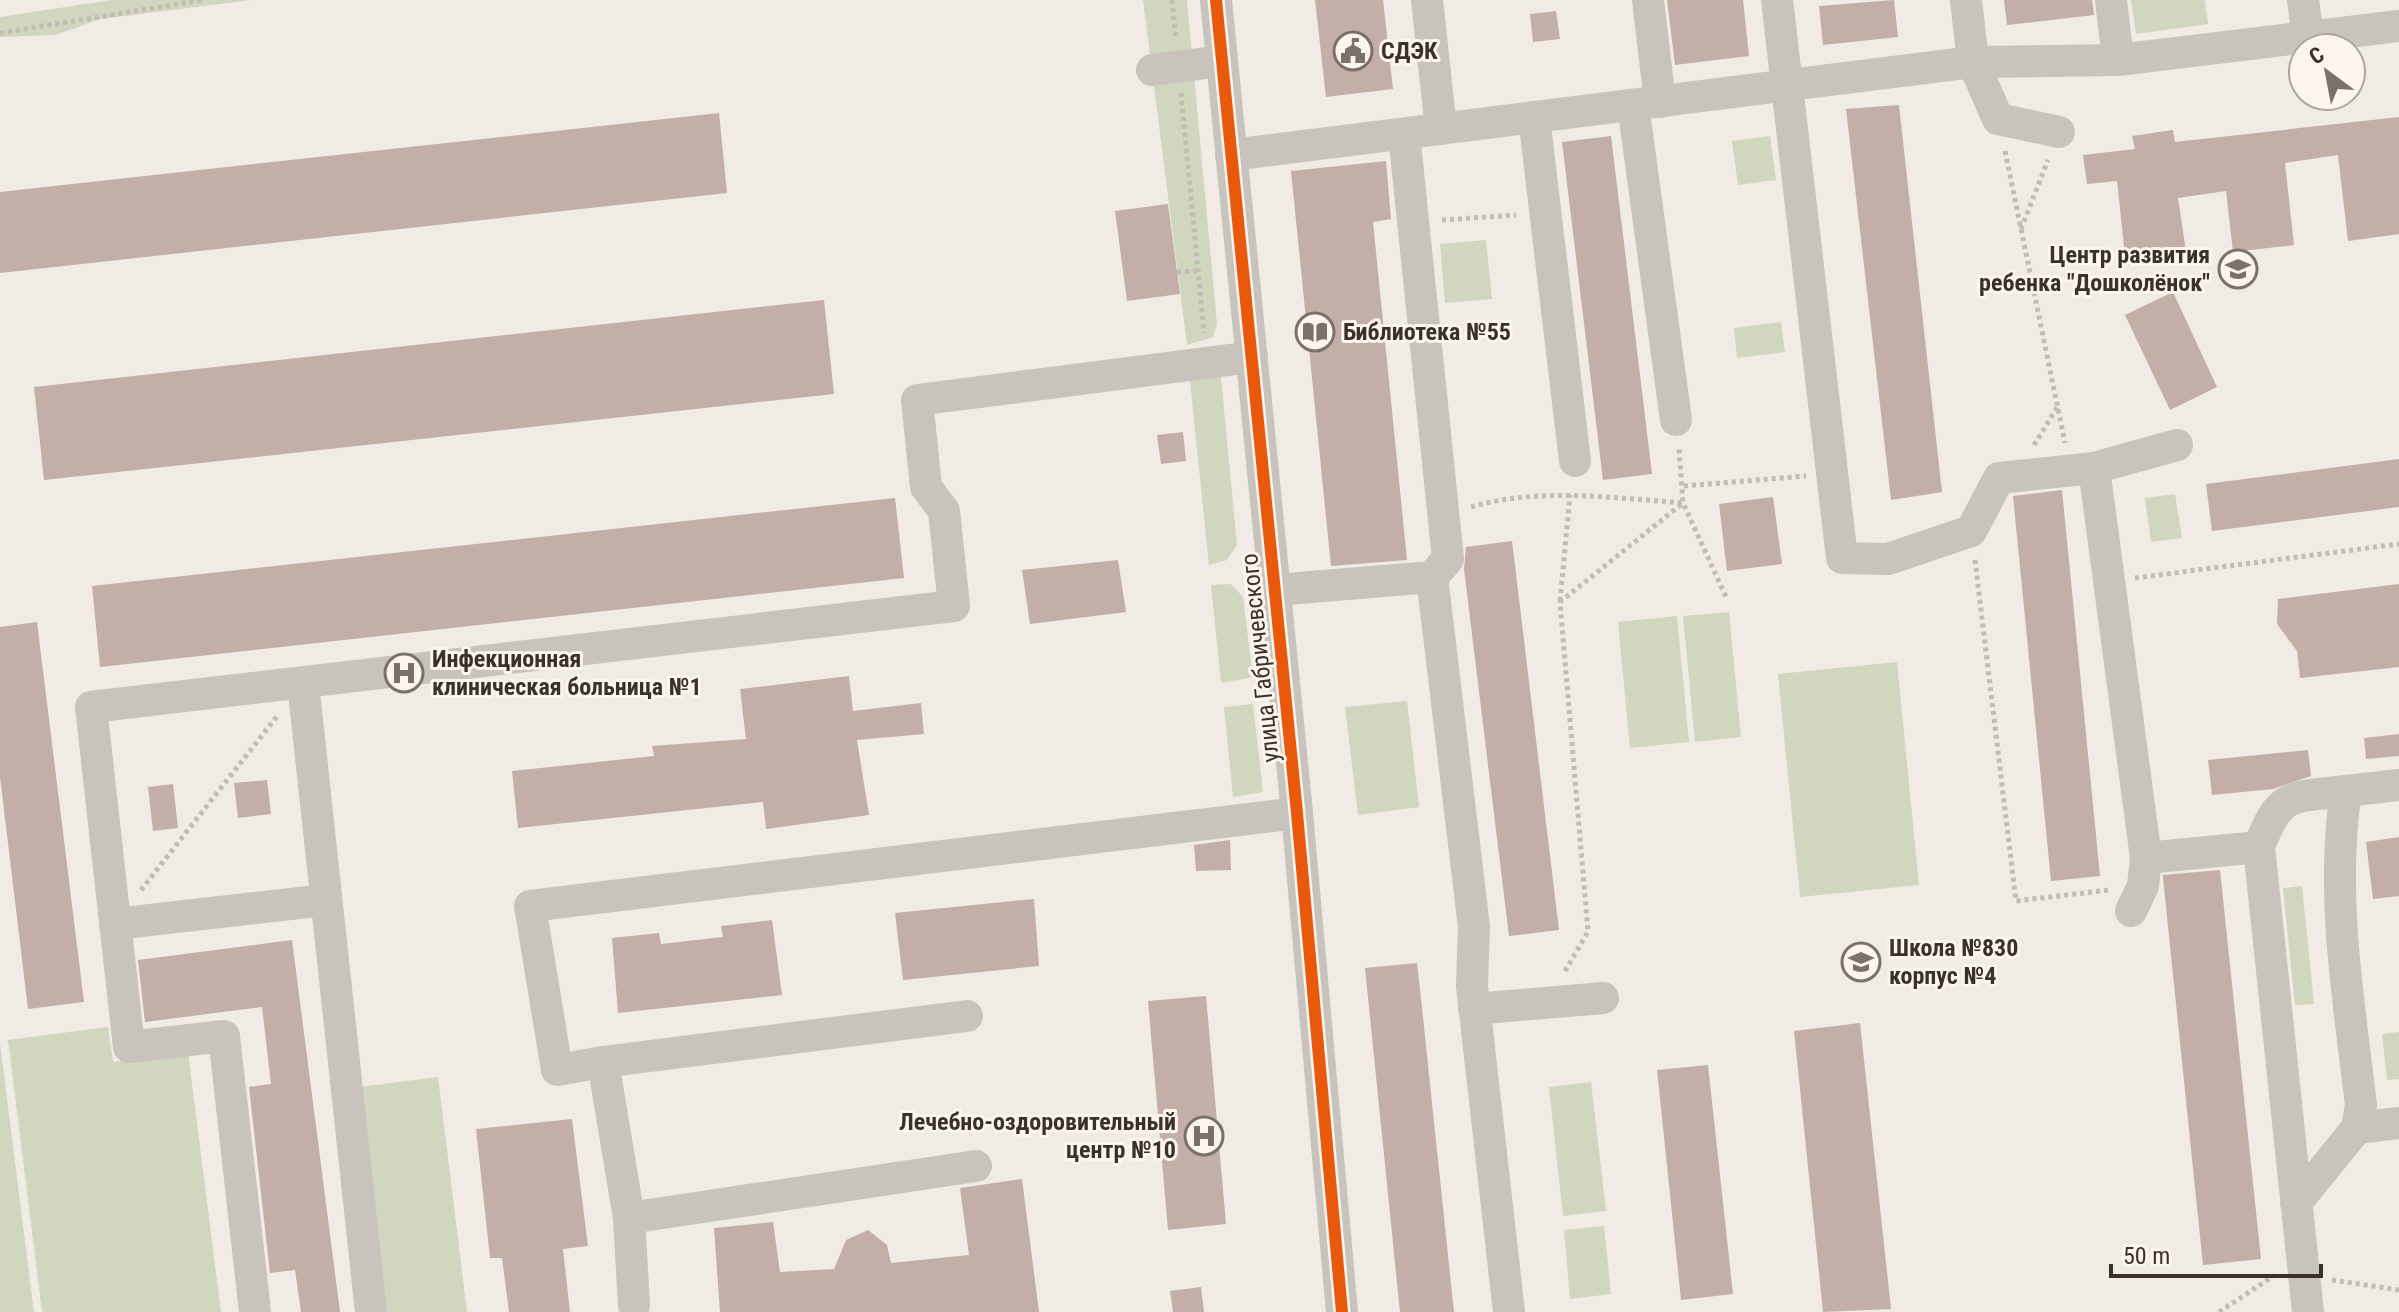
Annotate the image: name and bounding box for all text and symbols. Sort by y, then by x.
public building icon: СДЭК [1332,30,1374,72]
north arrow [2287,32,2367,112]
place label: СДЭК [1381,37,1438,65]
text: С [2305,42,2329,69]
place label: Центр развития ребенка "Дошколёнок" [1979,241,2210,297]
school or university icon: Центр развития ребенка "Дошколёнок" [2217,248,2259,290]
library icon: Библиотека №55 [1294,311,1336,353]
place label: Библиотека №55 [1343,318,1511,346]
street label: улица Габричевского [1235,552,1285,764]
place label: Инфекционная клиническая больница №1 [432,645,702,701]
hospital icon: Инфекционная клиническая больница №1 [383,652,425,694]
place label: Школа №830 корпус №4 [1889,934,2018,990]
school or university icon: Школа №830 корпус №4 [1840,941,1882,983]
place label: Лечебно-оздоровительный центр №10 [899,1108,1176,1164]
hospital icon: Лечебно-оздоровительный центр №10 [1183,1115,1225,1157]
scale bar [2111,1228,2321,1278]
text: 50 m [2123,1242,2170,1270]

